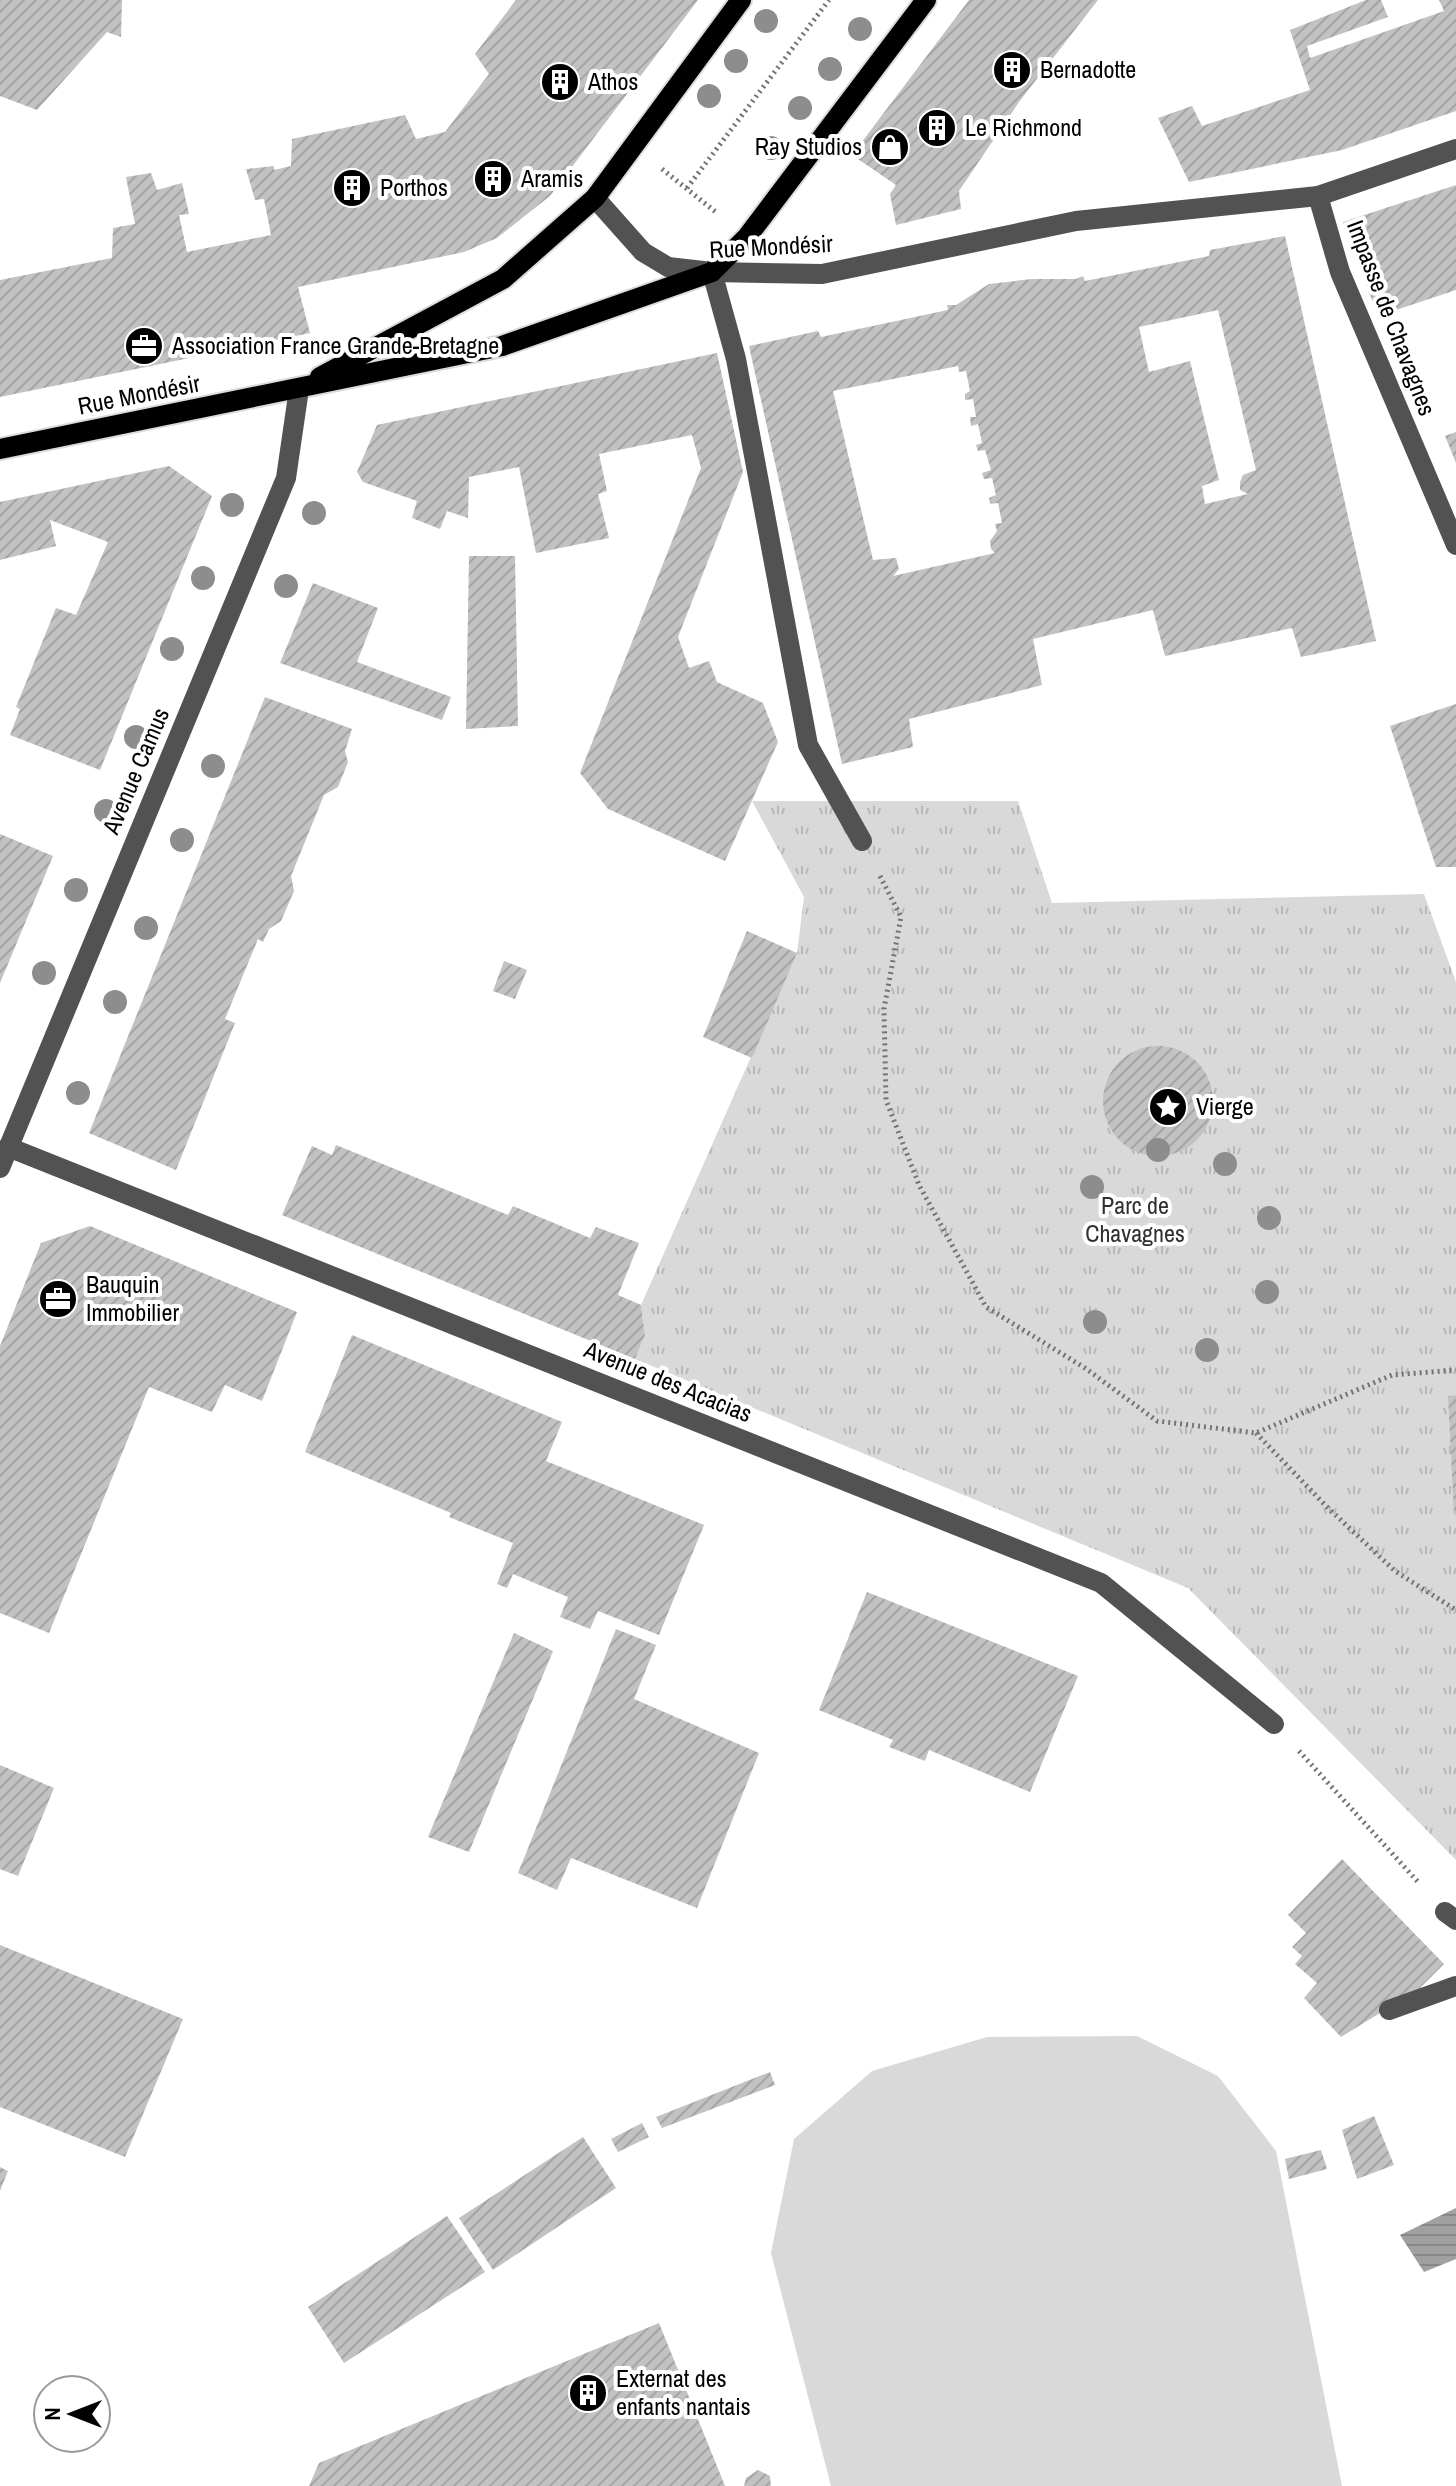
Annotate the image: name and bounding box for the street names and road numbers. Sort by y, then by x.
street label: Impasse de Chavagnes [1340,215,1444,420]
street label: Rue Mondésir [708,227,834,265]
street label: Rue Mondésir [75,366,203,422]
street label: Avenue Camus [94,703,176,840]
street label: Avenue des Acacias [579,1333,757,1429]

